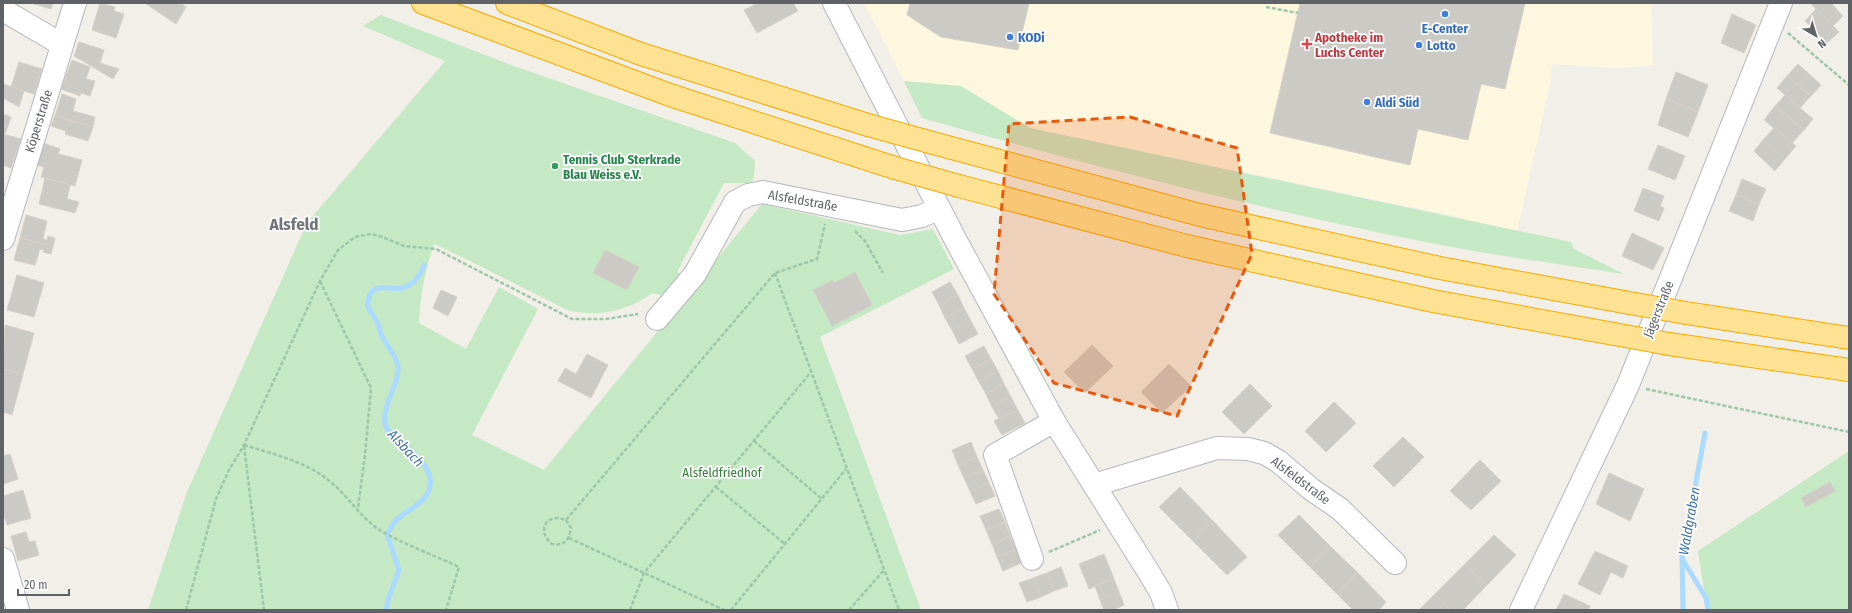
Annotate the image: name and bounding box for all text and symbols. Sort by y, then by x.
marker: E-Center [1440,9,1450,19]
north arrow [1796,16,1836,56]
place label: E-Center [1422,21,1468,36]
place label: KODi [1018,30,1045,45]
place label: Apotheke im Luchs Center [1314,30,1384,60]
marker: KODi [1005,32,1015,42]
text: N [1815,36,1828,51]
place label: Lotto [1427,38,1456,53]
marker: Apotheke im Luchs Center [1302,39,1312,49]
marker: Lotto [1414,40,1424,50]
street label: Köperstraße [22,88,55,154]
place label: Aldi Süd [1374,95,1419,110]
marker: Aldi Süd [1362,97,1372,107]
place label: Tennis Club Sterkrade Blau Weiss e.V. [563,152,681,182]
marker: Tennis Club Sterkrade Blau Weiss e.V. [550,161,560,171]
street label: Alsfeldstraße [767,187,839,214]
district label: Alsfeld [268,214,319,235]
street label: Jägerstraße [1640,278,1677,340]
water label: Alsbach [383,425,427,471]
street label: Alsfeldstraße [1268,453,1333,507]
park label: Alsfeldfriedhof [682,465,763,480]
water label: Waldgraben [1675,486,1704,557]
scale bar [18,571,69,597]
text: 20 m [24,578,48,592]

